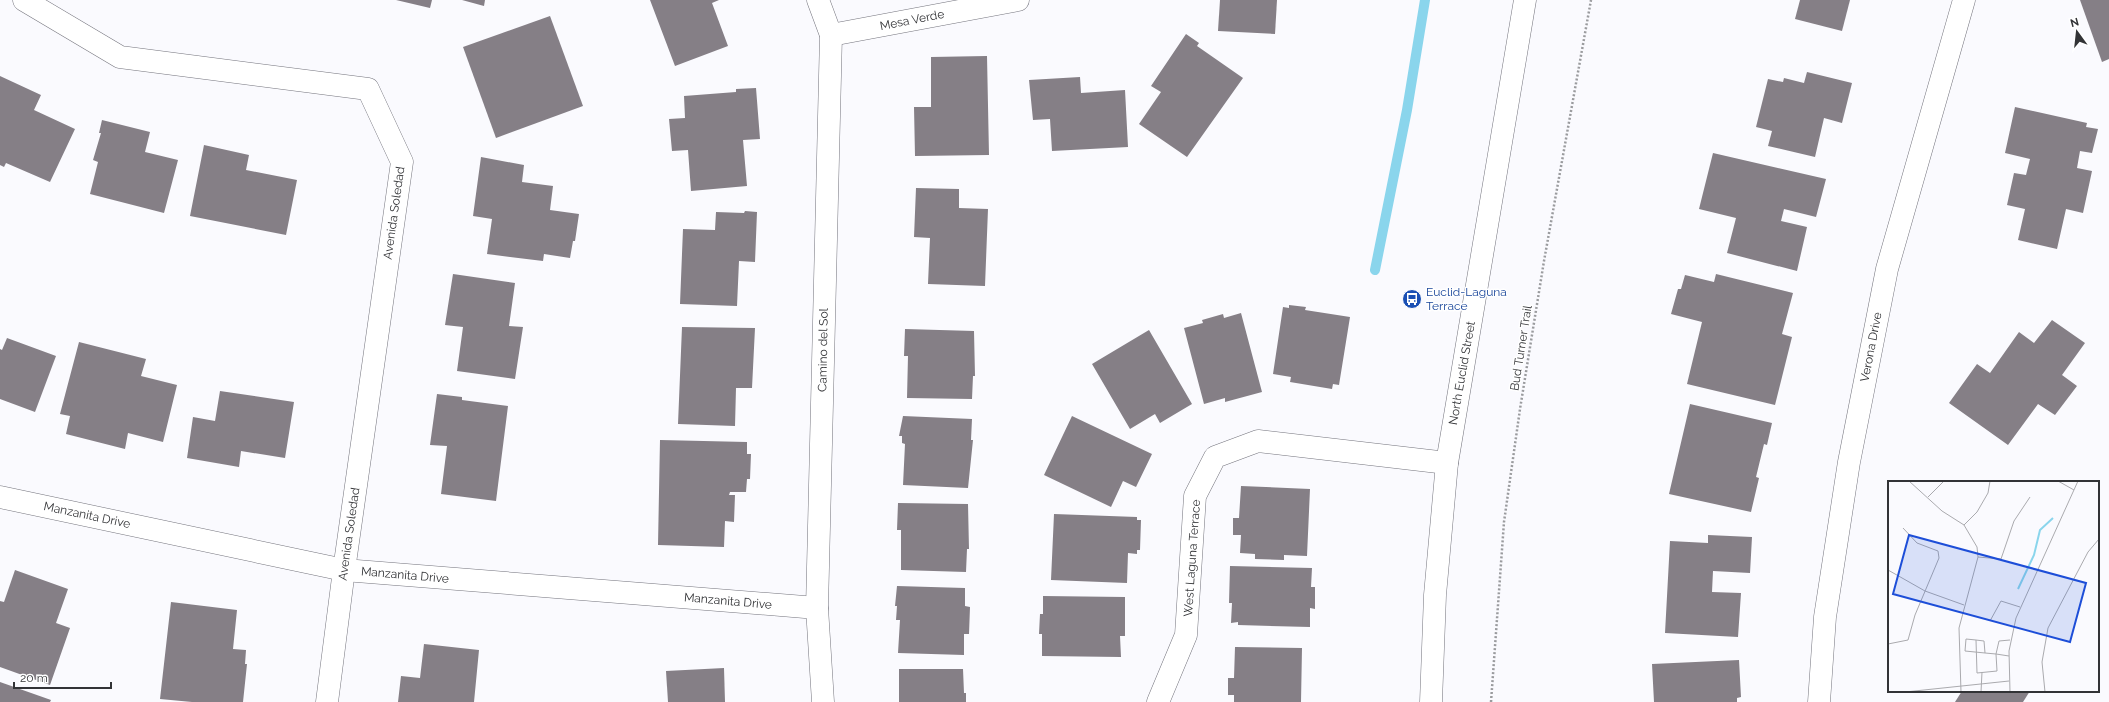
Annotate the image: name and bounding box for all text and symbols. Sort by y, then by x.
street label: Mesa Verde [879,7,945,33]
north arrow [2057,12,2097,52]
text: N [2069,15,2080,30]
street label: Avenida Soledad [381,166,407,260]
place label: Euclid-Laguna Terrace [1426,285,1507,313]
bus stop icon: Euclid-Laguna Terrace [1401,288,1423,310]
street label: Bud Turner Trail [1507,303,1535,392]
street label: Camino del Sol [815,307,831,392]
street label: Verona Drive [1857,311,1885,383]
street label: North Euclid Street [1446,320,1478,426]
inset map [1888,481,2099,692]
street label: Avenida Soledad [336,487,362,581]
street label: Manzanita Drive [42,499,132,531]
street label: West Laguna Terrace [1181,499,1203,617]
street label: Manzanita Drive [360,564,450,586]
street label: Manzanita Drive [683,590,773,612]
scale bar [14,664,111,690]
text: 20 m [20,671,48,685]

